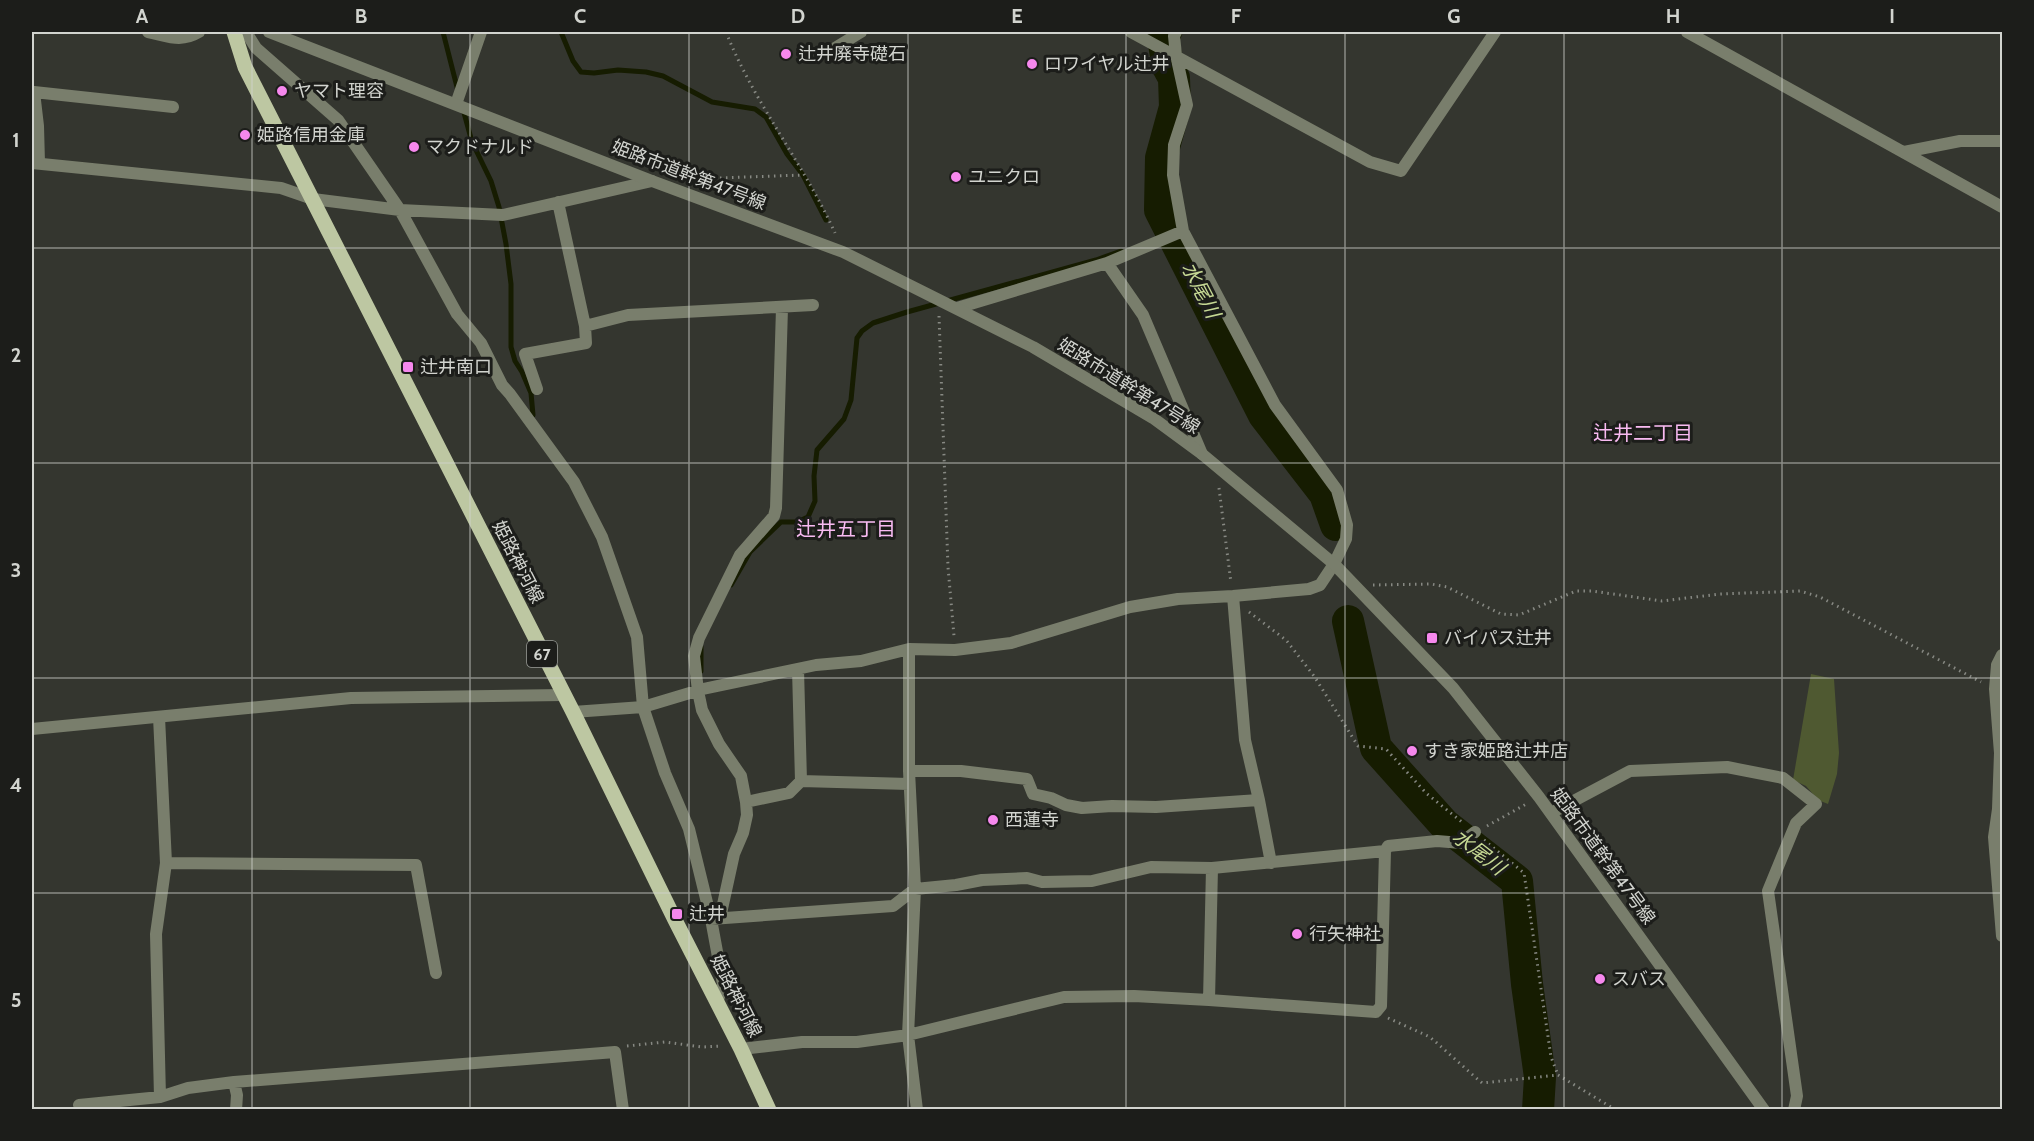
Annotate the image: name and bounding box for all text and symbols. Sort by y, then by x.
text: A [136,4,149,28]
text: B [355,4,367,28]
text: C [574,4,586,28]
text: D [791,4,805,28]
text: E [1011,4,1023,28]
text: F [1231,4,1242,28]
text: G [1447,4,1461,28]
text: H [1666,4,1680,28]
text: I [1889,4,1895,28]
place label: 辻井廃寺礎石 [798,43,906,65]
marker: 辻井廃寺礎石 [779,47,793,61]
place label: ロワイヤル辻井 [1044,53,1169,75]
marker: ロワイヤル辻井 [1025,57,1039,71]
place label: ヤマト理容 [294,80,384,102]
marker: ヤマト理容 [275,84,289,98]
place label: 姫路信用金庫 [257,124,365,146]
text: 1 [12,128,20,152]
marker: 姫路信用金庫 [238,128,252,142]
street label: 姫路市道幹第47号線 [609,135,769,215]
place label: マクドナルド [426,136,534,158]
marker: マクドナルド [407,140,421,154]
place label: ユニクロ [968,166,1040,188]
marker: ユニクロ [949,170,963,184]
water label: 水尾川 [1177,258,1226,324]
street label: 姫路市道幹第47号線 [1054,333,1204,439]
text: 2 [11,343,21,367]
place label: 辻井南口 [420,356,492,378]
marker: 辻井南口 [401,360,415,374]
district label: 辻井二丁目 [1593,421,1693,445]
street label: 姫路神河線 [488,517,548,607]
district label: 辻井五丁目 [796,517,896,541]
text: 3 [11,558,21,582]
place label: バイパス辻井 [1444,627,1552,649]
marker: バイパス辻井 [1425,631,1439,645]
road number: 67 [527,641,557,667]
place label: すき家姫路辻井店 [1424,740,1568,762]
marker: すき家姫路辻井店 [1405,744,1419,758]
text: 4 [10,773,22,797]
street label: 姫路市道幹第47号線 [1546,783,1660,929]
place label: 西蓮寺 [1005,809,1059,831]
marker: 西蓮寺 [986,813,1000,827]
water label: 水尾川 [1448,824,1512,881]
place label: 辻井 [689,903,725,925]
marker: 辻井 [670,907,684,921]
place label: 行矢神社 [1309,923,1381,945]
marker: 行矢神社 [1290,927,1304,941]
street label: 姫路神河線 [706,951,766,1041]
place label: スバス [1612,968,1666,990]
marker: スバス [1593,972,1607,986]
text: 5 [11,988,21,1012]

